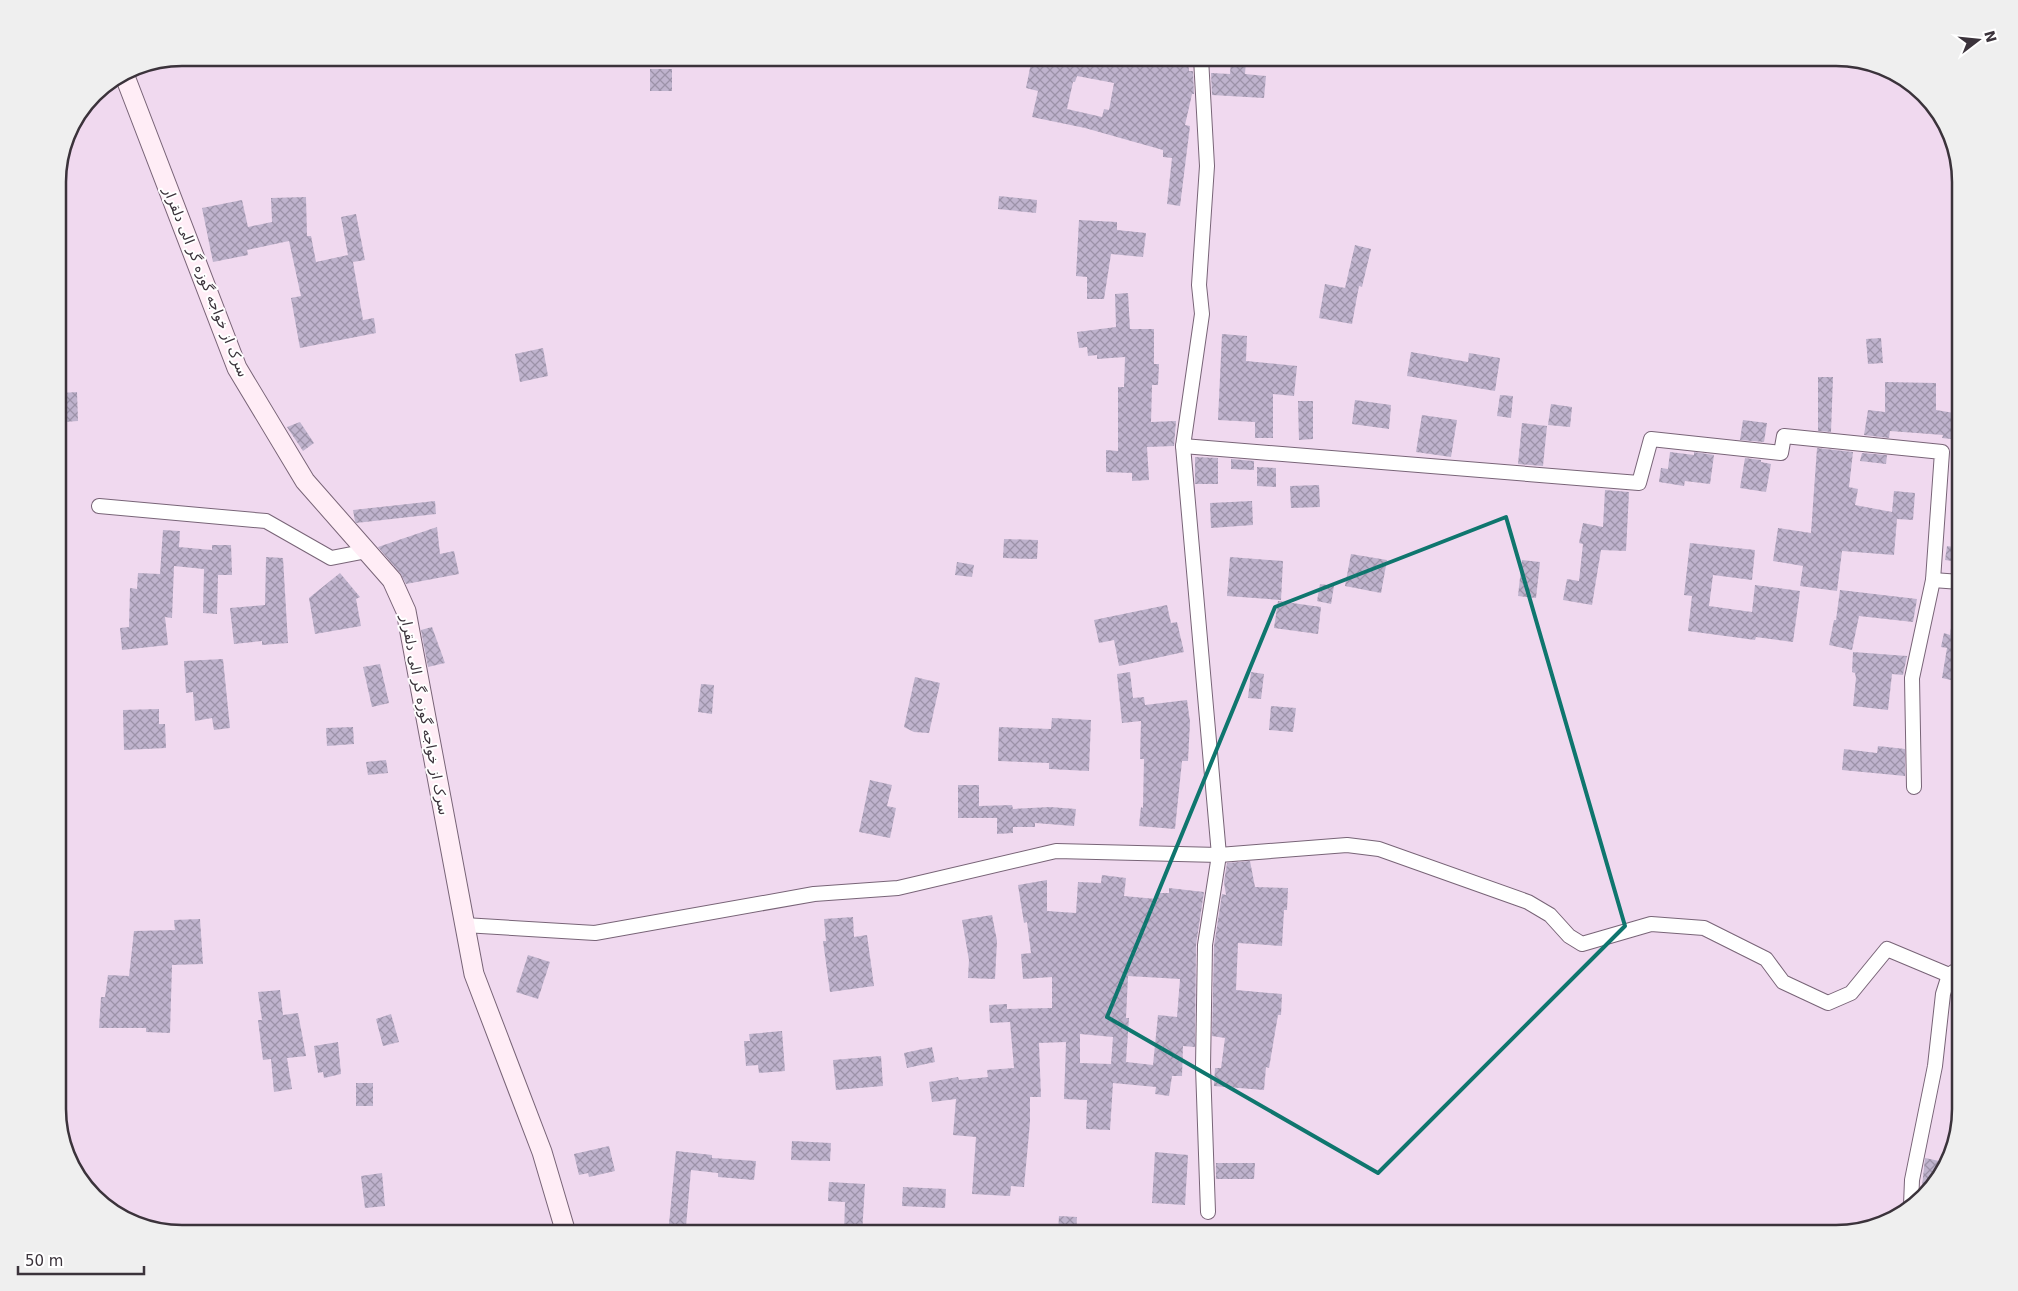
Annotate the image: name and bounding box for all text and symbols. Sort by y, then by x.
north arrow [1953,15,2003,65]
text: N [1981,29,2000,44]
street label: سرک از خواجه گوزه گر الی دلقرار [159,184,252,380]
street label: سرک از خواجه گوزه گر الی دلقرار [397,613,452,817]
scale bar [18,1244,144,1276]
text: 50 m [25,1252,63,1270]

